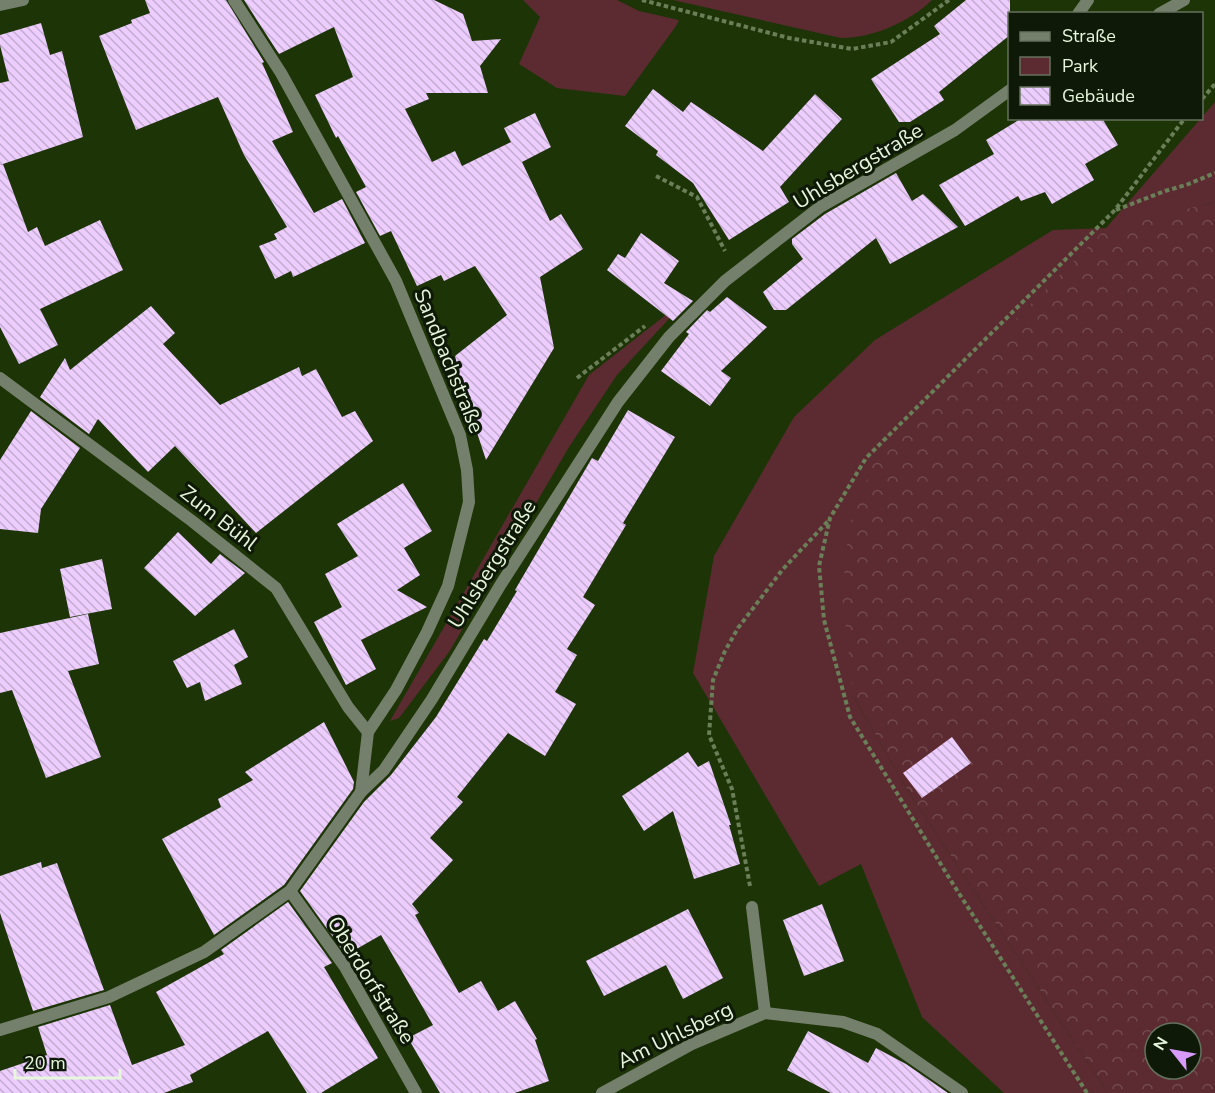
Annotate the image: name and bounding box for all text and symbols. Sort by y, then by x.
legend [1008,12,1203,120]
text: Straße [1062,24,1116,48]
text: Park [1062,54,1099,78]
text: Gebäude [1062,84,1135,108]
street label: Uhlsbergstraße [788,116,928,216]
street label: Sandbachstraße [407,285,491,437]
street label: Zum Bühl [174,479,264,558]
street label: Uhlsbergstraße [441,494,543,634]
street label: Oberdorfstraße [321,911,421,1049]
street label: Am Uhlsberg [613,995,737,1075]
north arrow [1143,1021,1203,1081]
text: N [1148,1033,1174,1055]
scale bar [15,1042,120,1080]
text: 20 m [24,1051,66,1075]

